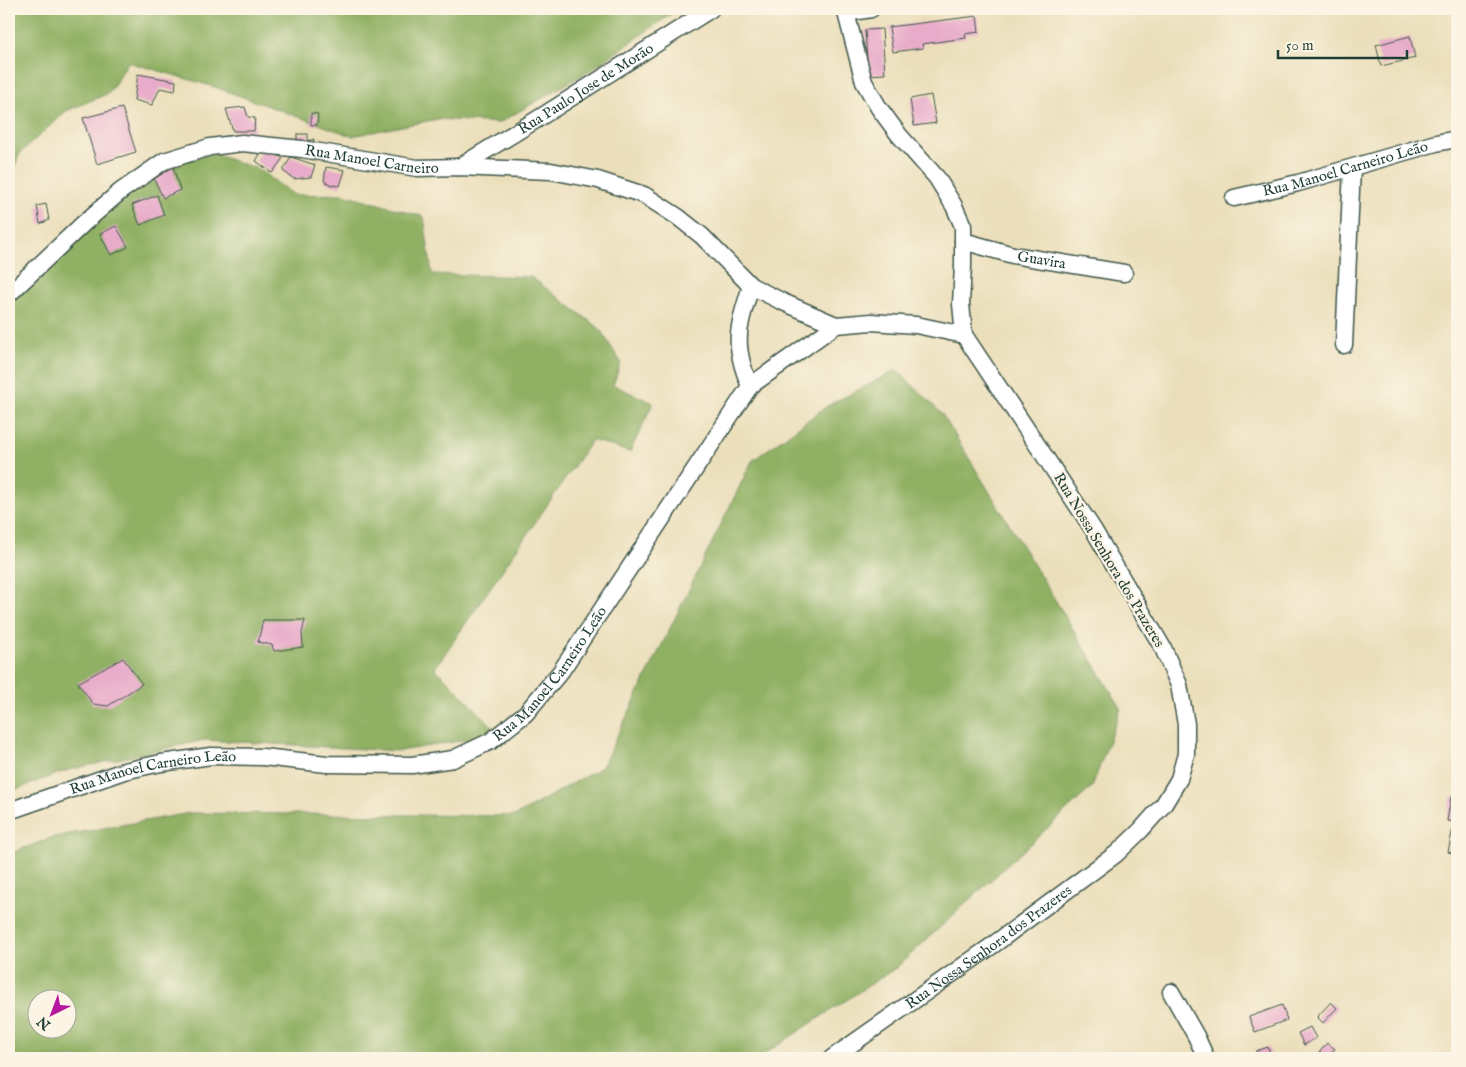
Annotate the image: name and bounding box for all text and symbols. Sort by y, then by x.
scale bar [1278,28,1407,60]
text: 50 m [1286,36,1314,55]
street label: Rua Paulo Jose de Morão [514,39,657,138]
street label: Rua Manoel Carneiro Leão [1261,136,1430,200]
street label: Rua Manoel Carneiro [304,140,439,178]
street label: Guavira [1016,246,1068,273]
street label: Rua Nossa Senhora dos Prazeres [1049,469,1169,651]
street label: Rua Manoel Carneiro Leão [489,603,611,745]
street label: Rua Manoel Carneiro Leão [67,746,236,799]
street label: Rua Nossa Senhora dos Prazeres [902,880,1076,1013]
north arrow [28,990,78,1040]
text: N [33,1012,55,1034]

